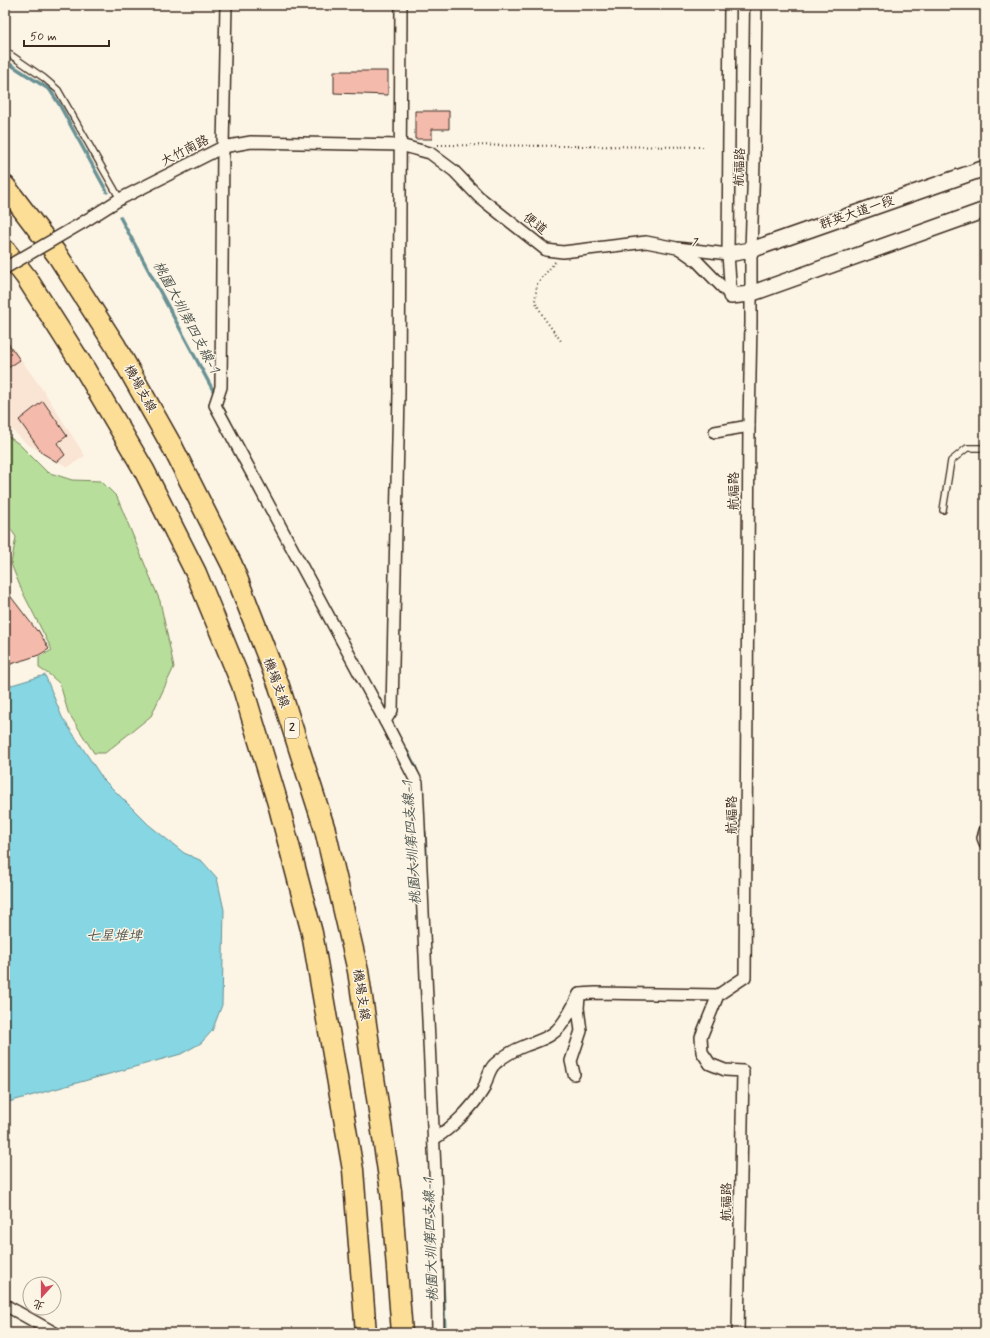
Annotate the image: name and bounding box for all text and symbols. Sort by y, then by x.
scale bar [24,22,109,48]
text: 50 m [30,29,57,45]
street label: 大竹南路 [158,132,212,170]
street label: 航福路 [731,147,749,187]
street label: 群英大道一段 [817,192,897,234]
street label: 便道 [520,209,550,239]
street label: 1 [687,233,701,251]
water label: 桃園大圳第四支線-1 [149,258,224,378]
street label: 機場支線 [120,362,160,416]
street label: 航福路 [726,471,743,511]
street label: 機場支線 [259,656,293,710]
road number: 2 [285,718,299,738]
water label: 桃園大圳第四支線-1 [399,779,425,906]
street label: 航福路 [724,795,741,835]
water label: 七星堆埤 [86,927,143,945]
street label: 機場支線 [349,968,373,1022]
water label: 桃園大圳第四支線-1 [420,1176,442,1303]
street label: 航福路 [718,1182,736,1222]
north arrow [22,1276,62,1316]
text: 北 [31,1296,46,1313]

